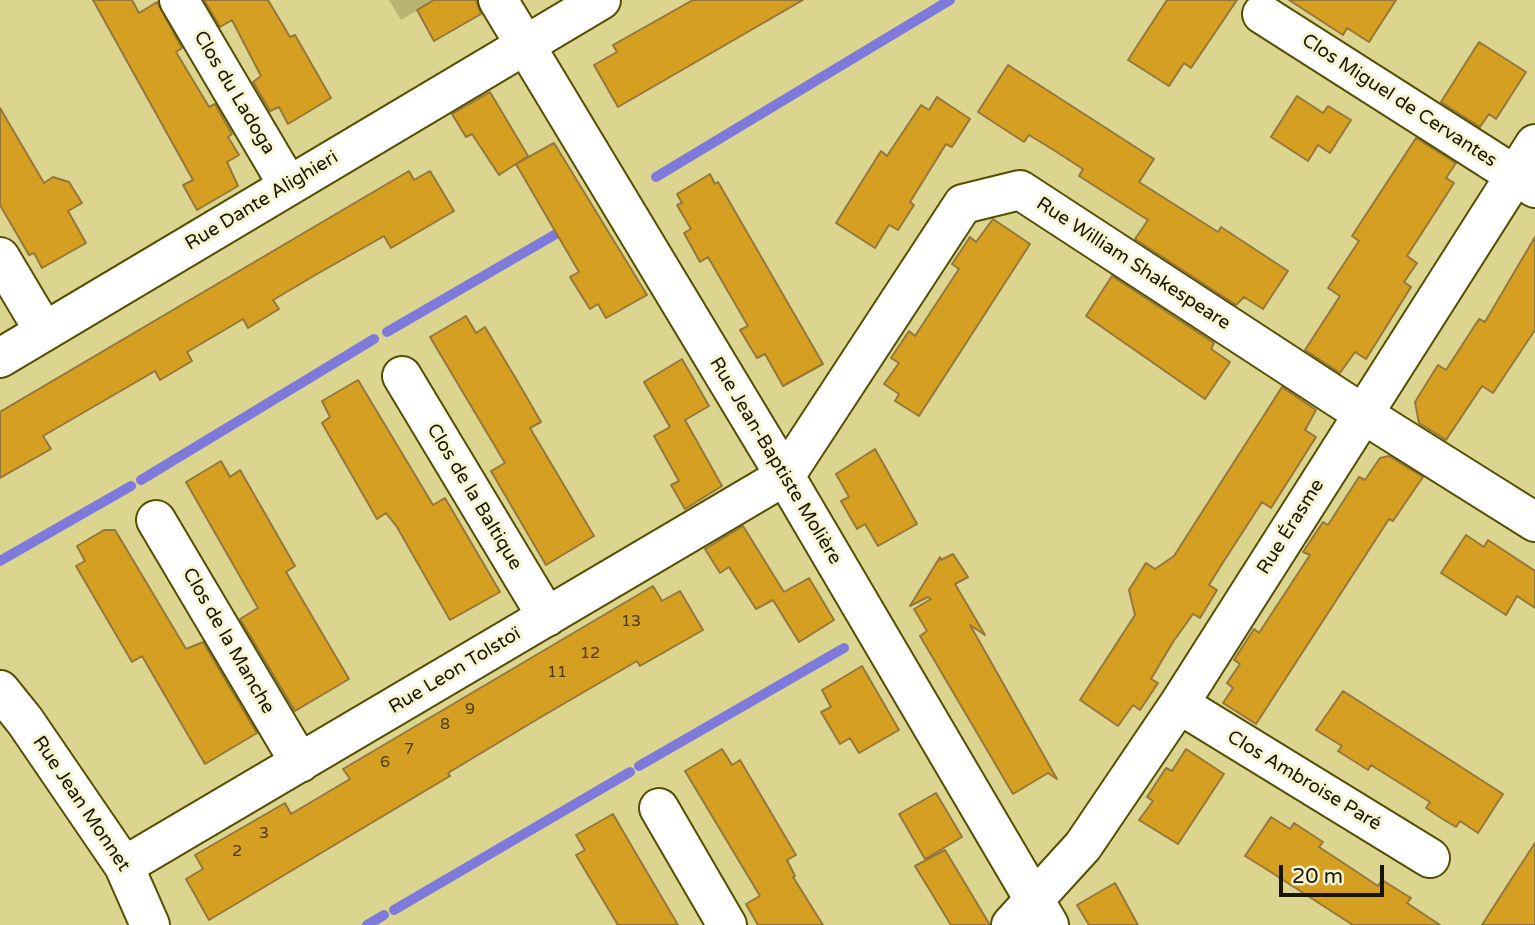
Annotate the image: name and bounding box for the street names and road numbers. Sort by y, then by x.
street label: Clos du Ladoga [188,27,280,159]
street label: Clos Miguel de Cervantes [1297,29,1501,173]
street label: Rue Dante Alighieri [181,146,343,256]
street label: Rue William Shakespeare [1032,193,1234,335]
street label: Rue Jean-Baptiste Molière [704,353,846,569]
street label: Clos de la Baltique [421,420,527,574]
street label: Rue Érasme [1253,475,1329,579]
street label: Clos de la Manche [177,564,279,718]
street label: Rue Leon Tolstoï [385,623,525,719]
street label: Clos Ambroise Paré [1223,726,1385,836]
street label: Rue Jean Monnet [27,732,135,876]

